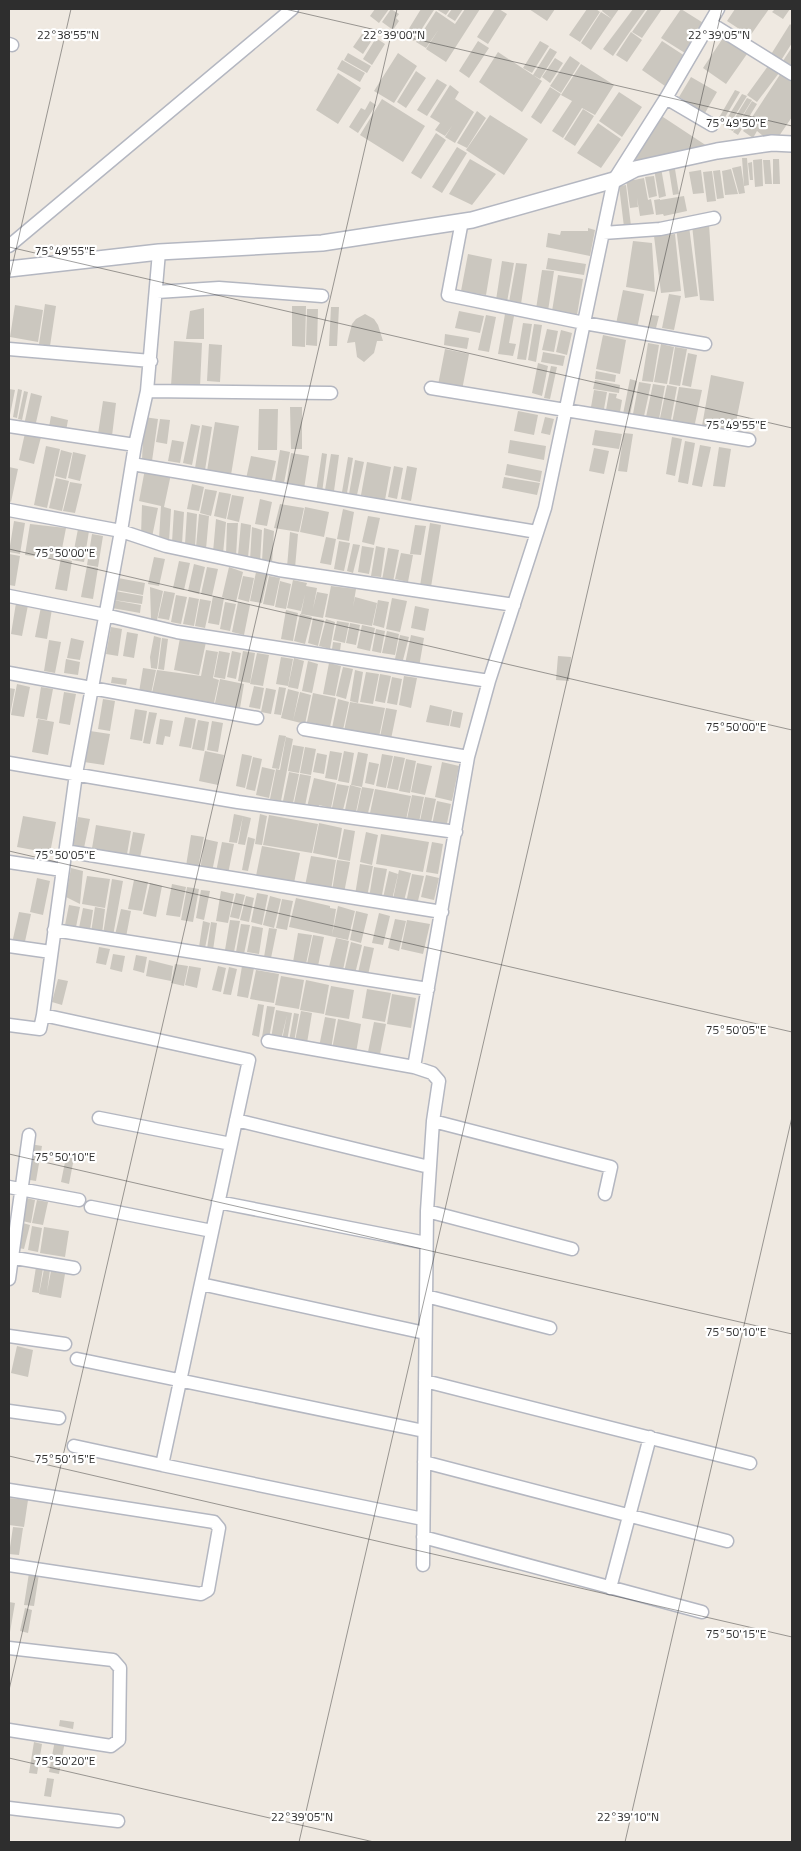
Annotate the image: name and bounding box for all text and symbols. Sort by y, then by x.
text: 22°38'55"N [37,25,99,44]
text: 22°39'00"N [363,25,425,44]
text: 22°39'05"N [688,25,750,44]
text: 75°49'50"E [706,113,767,132]
text: 75°49'55"E [35,241,96,260]
text: 75°49'55"E [706,415,767,434]
text: 75°50'00"E [35,543,96,562]
text: 75°50'00"E [706,717,767,736]
text: 75°50'05"E [35,845,96,864]
text: 75°50'05"E [706,1020,767,1039]
text: 75°50'10"E [35,1147,96,1166]
text: 75°50'10"E [706,1322,767,1341]
text: 75°50'15"E [35,1449,96,1468]
text: 75°50'15"E [706,1624,767,1643]
text: 75°50'20"E [35,1751,96,1770]
text: 22°39'05"N [271,1807,333,1826]
text: 22°39'10"N [597,1807,659,1826]

